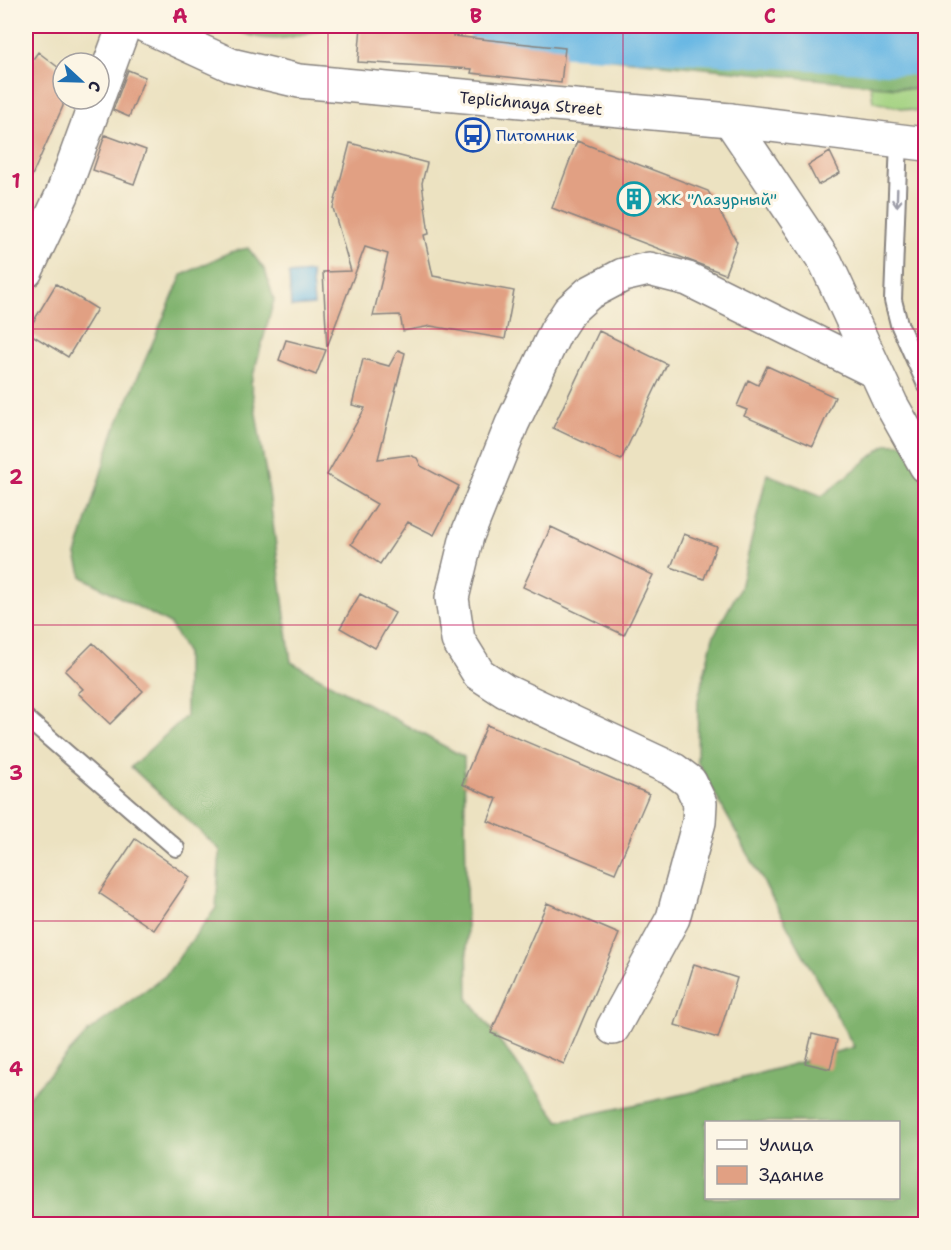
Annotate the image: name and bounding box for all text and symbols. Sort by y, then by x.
text: A [172,3,188,29]
text: B [470,3,482,29]
text: C [764,3,776,29]
north arrow [51,51,111,111]
text: С [83,78,106,95]
street label: Teplichnaya Street [459,87,603,120]
bus stop icon: Питомник [455,117,491,153]
place label: Питомник [496,125,575,146]
text: 1 [11,168,21,194]
building icon: ЖК "Лазурный" [616,181,652,217]
one-way arrow [892,188,903,208]
place label: ЖК "Лазурный" [657,189,777,210]
text: 2 [9,464,23,490]
text: 3 [9,760,23,786]
text: 4 [9,1056,23,1082]
legend [705,1121,900,1199]
text: Улица [759,1133,813,1157]
text: Здание [759,1163,824,1187]

